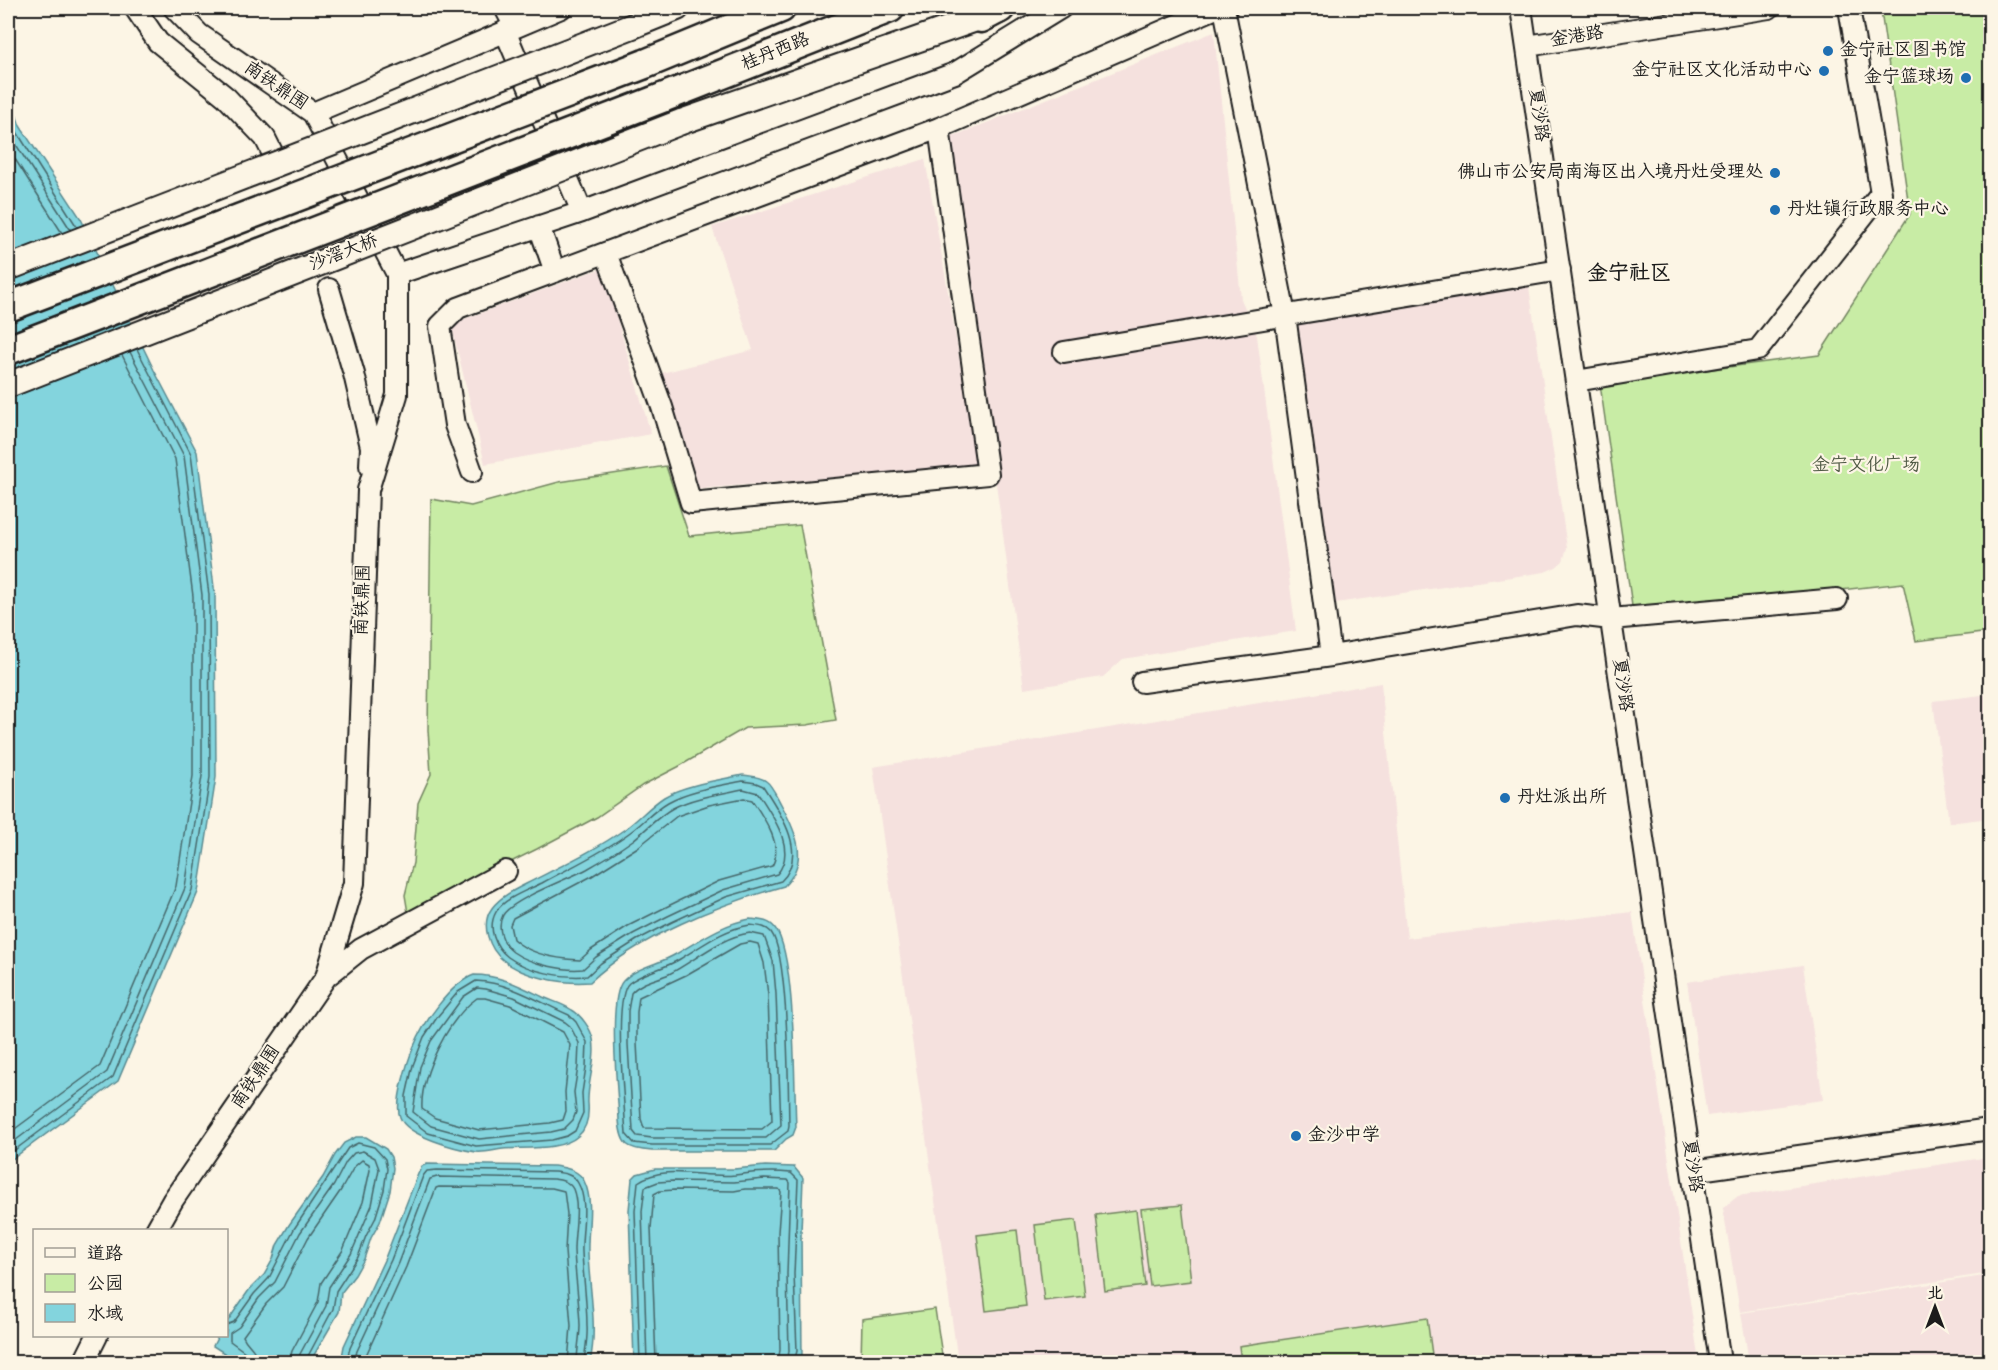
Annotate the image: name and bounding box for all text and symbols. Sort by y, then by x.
street label: 金港路 [1549,22,1605,53]
street label: 桂丹西路 [738,29,813,76]
place label: 金宁社区图书馆 [1840,40,1966,62]
marker: 金宁社区图书馆 [1821,44,1835,58]
street label: 南铁鼎围 [239,57,311,116]
place label: 金宁社区文化活动中心 [1632,60,1812,82]
marker: 金宁社区文化活动中心 [1817,64,1831,78]
place label: 金宁篮球场 [1864,67,1954,89]
marker: 金宁篮球场 [1959,71,1973,85]
street label: 夏沙路 [1523,87,1552,143]
place label: 佛山市公安局南海区出入境丹灶受理处 [1457,162,1763,184]
marker: 佛山市公安局南海区出入境丹灶受理处 [1768,166,1782,180]
place label: 丹灶镇行政服务中心 [1787,199,1949,221]
marker: 丹灶镇行政服务中心 [1768,203,1782,217]
street label: 沙滘大桥 [306,230,381,277]
district label: 金宁社区 [1587,261,1671,288]
park label: 金宁文化广场 [1812,455,1920,477]
street label: 南铁鼎围 [351,564,376,636]
street label: 夏沙路 [1607,657,1636,713]
place label: 丹灶派出所 [1517,787,1607,809]
marker: 丹灶派出所 [1498,791,1512,805]
street label: 南铁鼎围 [227,1042,286,1114]
place label: 金沙中学 [1308,1125,1380,1147]
marker: 金沙中学 [1289,1129,1303,1143]
street label: 夏沙路 [1677,1138,1706,1194]
legend [33,1229,228,1337]
text: 道路 [87,1244,123,1266]
text: 公园 [87,1274,123,1296]
north arrow [1905,1277,1965,1337]
text: 北 [1927,1285,1943,1305]
text: 水域 [87,1304,123,1326]

